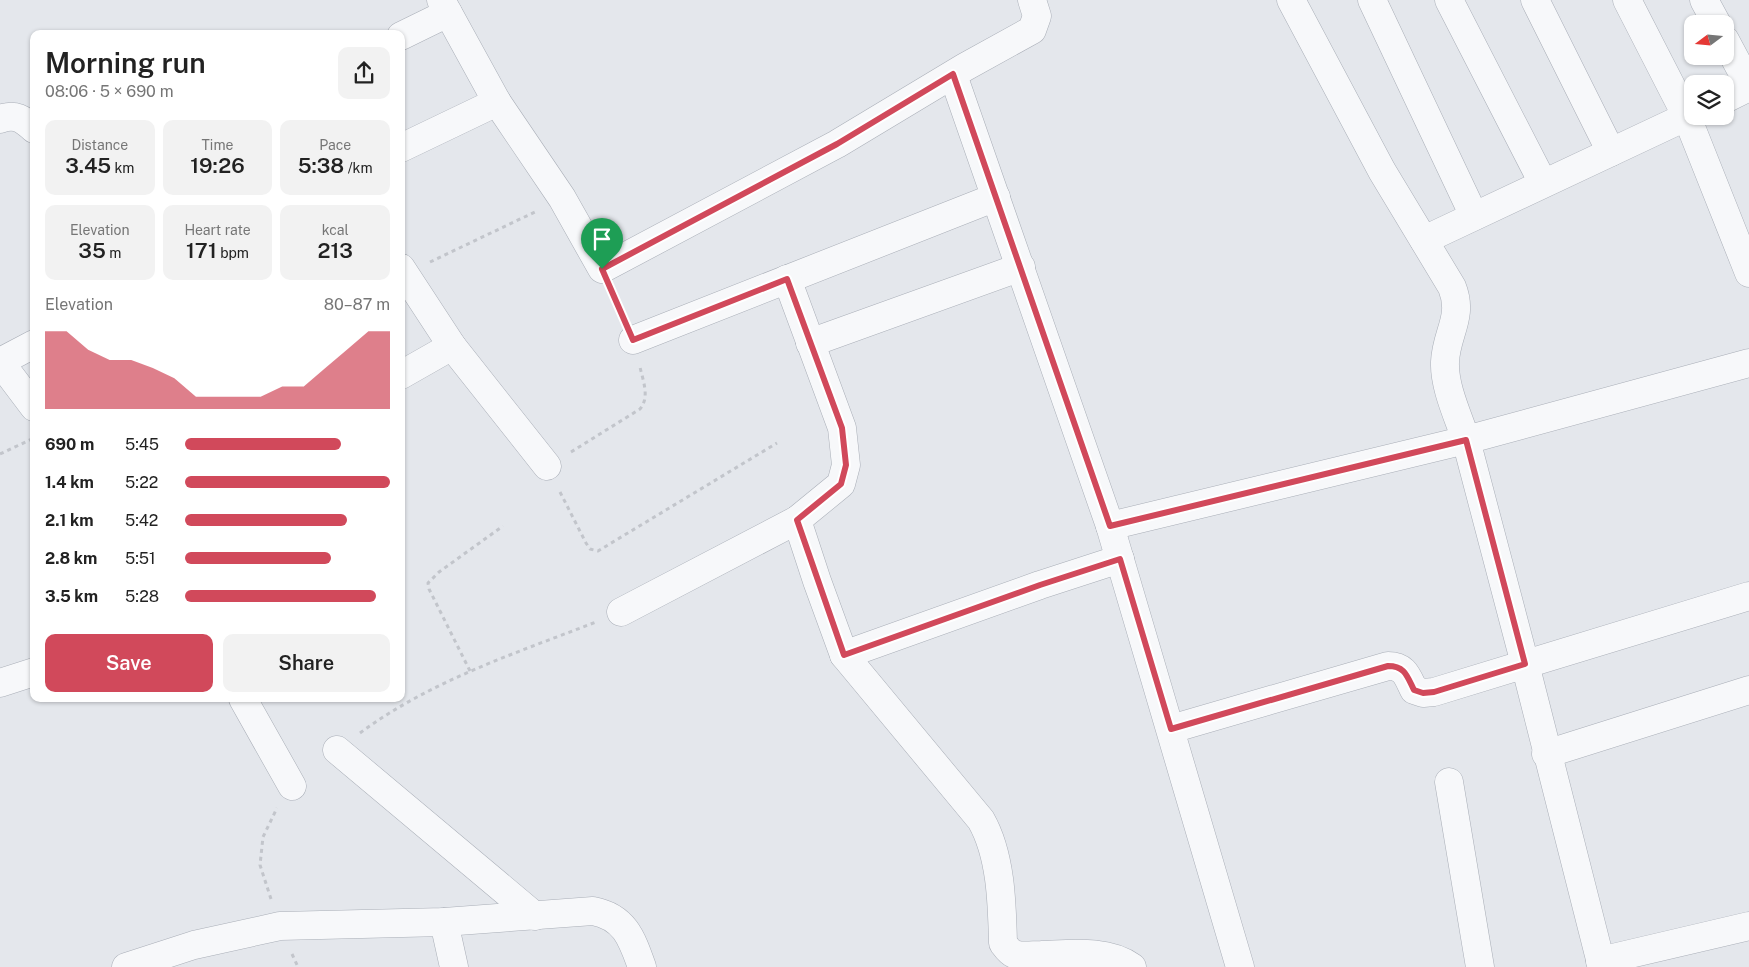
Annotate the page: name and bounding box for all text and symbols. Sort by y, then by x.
north arrow [1684,15,1734,65]
map controls [1684,15,1734,125]
text: Morning run [45,46,206,79]
button: share [338,47,390,99]
button: layers [1684,75,1734,125]
text: 08:06 · 5 × 690 m [45,82,174,101]
text: Distance [71,137,128,153]
text: Time [202,137,233,153]
text: Pace [319,137,351,153]
text: 3.45 [65,153,111,178]
text: 19:26 [190,153,245,178]
text: 5:38 [298,153,344,178]
text: km [111,160,134,176]
text: /km [344,160,373,176]
pin [581,218,623,269]
text: Elevation [70,222,130,238]
text: Heart rate [184,222,251,238]
text: kcal [322,222,349,238]
icon: arrive [588,225,616,253]
text: 35 [78,238,106,263]
text: 171 [186,238,217,263]
text: 213 [317,238,353,263]
text: m [106,245,121,261]
text: bpm [217,245,249,261]
text: Elevation [45,295,113,314]
text: 80–87 m [324,295,390,314]
text: 690 m [45,435,94,454]
text: 5:45 [125,435,159,454]
text: 1.4 km [45,473,94,492]
text: 5:22 [125,473,158,492]
text: 2.1 km [45,511,94,530]
text: 5:42 [125,511,158,530]
text: 2.8 km [45,549,97,568]
text: 5:51 [125,549,156,568]
text: 3.5 km [45,587,98,606]
text: 5:28 [125,587,159,606]
button: Save [45,634,213,692]
button: Share [223,634,390,692]

